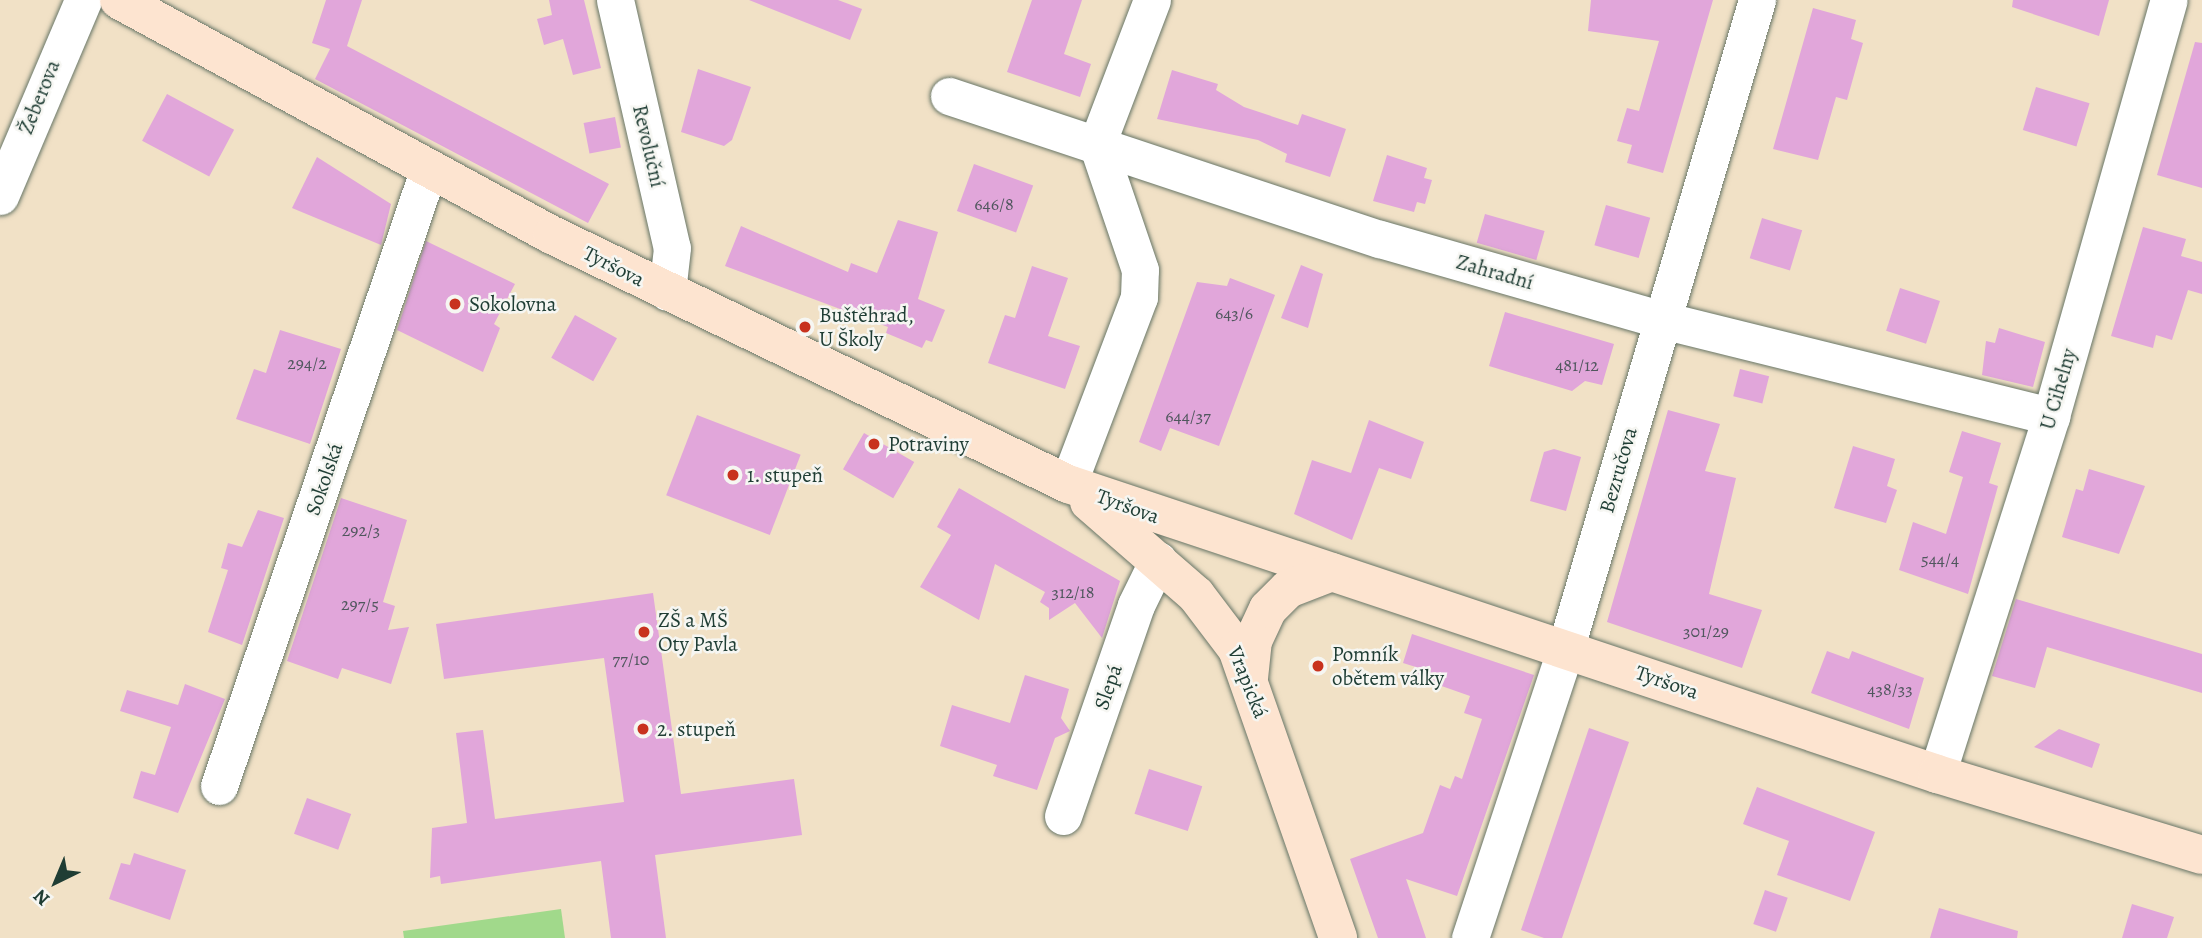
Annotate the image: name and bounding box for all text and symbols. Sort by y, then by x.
street label: Žeberova [13,56,65,138]
street label: Revoluční [627,102,671,190]
house number: 646/8 [974,193,1014,215]
street label: Tyršova [579,240,649,292]
street label: Zahradní [1453,249,1537,295]
place label: Sokolovna [469,291,557,317]
marker: Sokolovna [447,296,463,312]
place label: Buštěhrad, U Školy [819,302,914,352]
house number: 643/6 [1215,302,1253,324]
marker: Buštěhrad, U Školy [797,319,813,335]
street label: U Cihelny [2034,345,2082,433]
house number: 294/2 [287,352,327,374]
house number: 481/12 [1555,354,1599,376]
house number: 644/37 [1165,405,1211,427]
street label: Bezručova [1594,424,1642,516]
place label: Potraviny [888,431,969,457]
marker: Potraviny [866,436,882,452]
street label: Sokolská [300,439,348,519]
place label: 1. stupeň [747,462,824,488]
marker: 1. stupeň [725,467,741,483]
street label: Tyršova [1093,483,1163,529]
house number: 292/3 [342,519,380,541]
house number: 544/4 [1921,548,1959,570]
house number: 312/18 [1051,581,1095,603]
house number: 297/5 [341,593,379,615]
place label: ZŠ a MŠ Oty Pavla [658,607,738,657]
house number: 301/29 [1683,620,1729,642]
marker: ZŠ a MŠ Oty Pavla [636,624,652,640]
place label: Pomník obětem války [1332,641,1444,691]
street label: Vrapická [1222,642,1274,722]
house number: 77/10 [613,648,649,670]
marker: Pomník obětem války [1310,658,1326,674]
street label: Tyršova [1632,659,1702,705]
street label: Slepá [1089,661,1127,713]
house number: 438/33 [1867,678,1913,700]
place label: 2. stupeň [657,716,737,742]
marker: 2. stupeň [635,721,651,737]
north arrow [21,847,91,917]
text: N [28,883,56,912]

